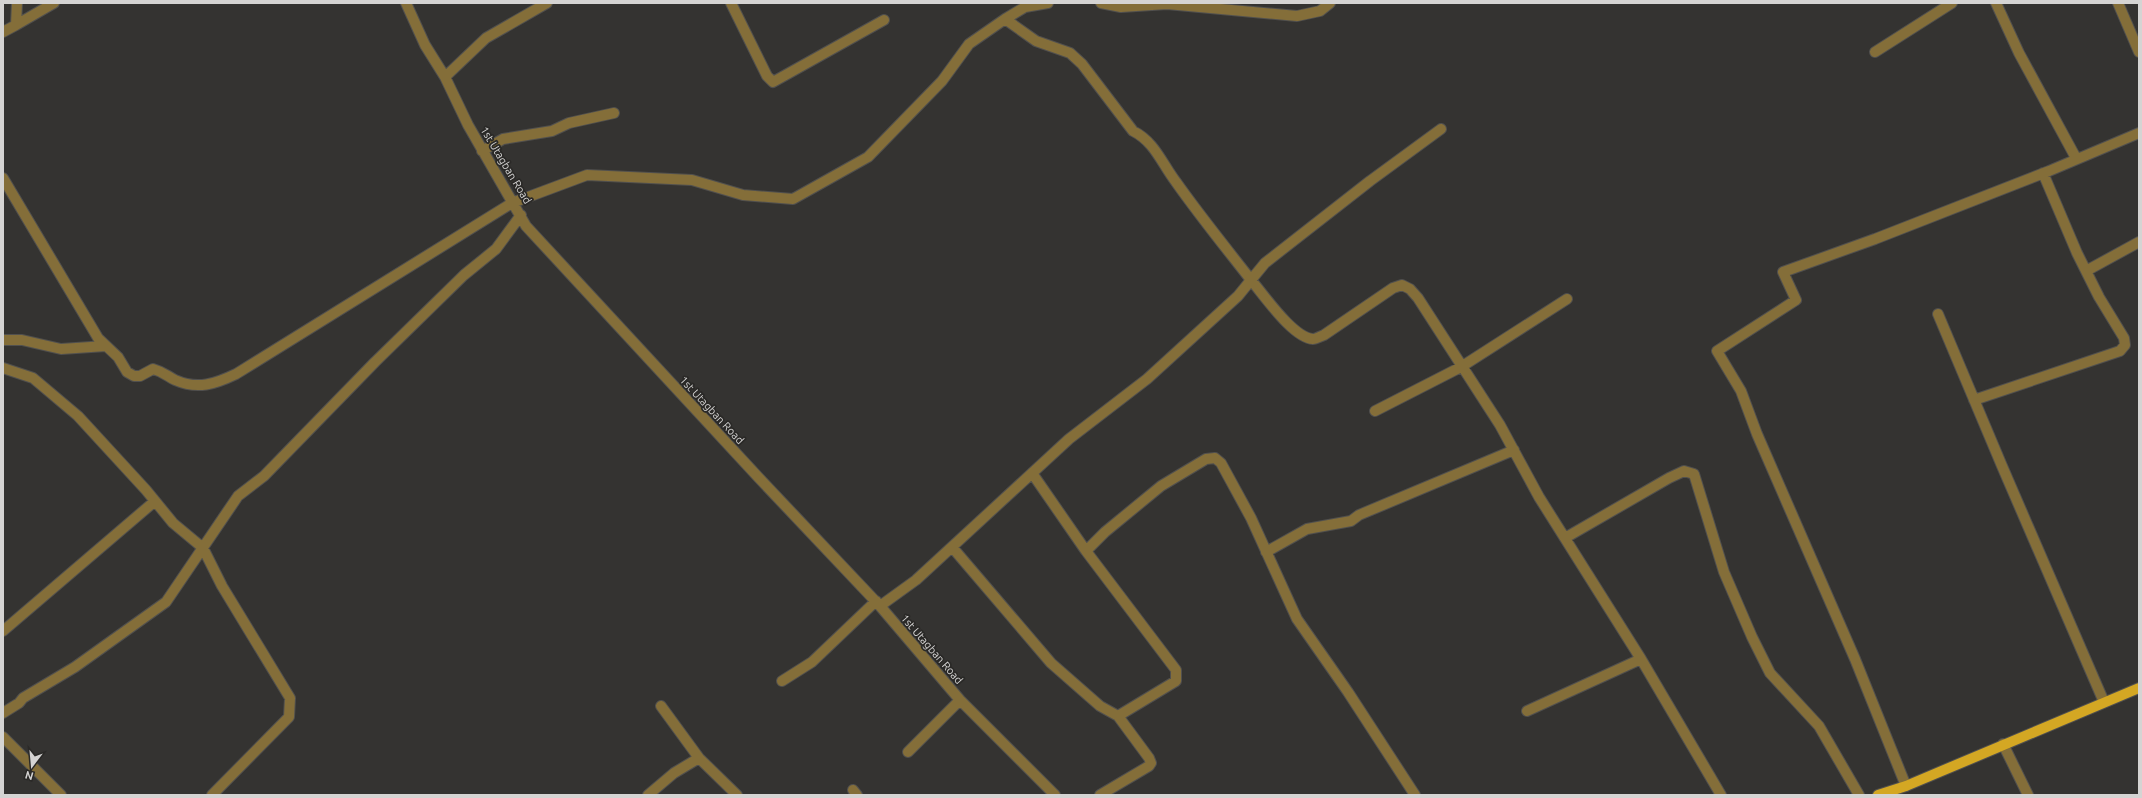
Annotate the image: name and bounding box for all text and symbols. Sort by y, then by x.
street label: 1st Utagban Road [478,124,534,206]
street label: 1st Utagban Road [678,374,746,446]
street label: 1st Utagban Road [899,612,965,686]
north arrow [12,746,52,786]
text: N [24,769,35,783]

